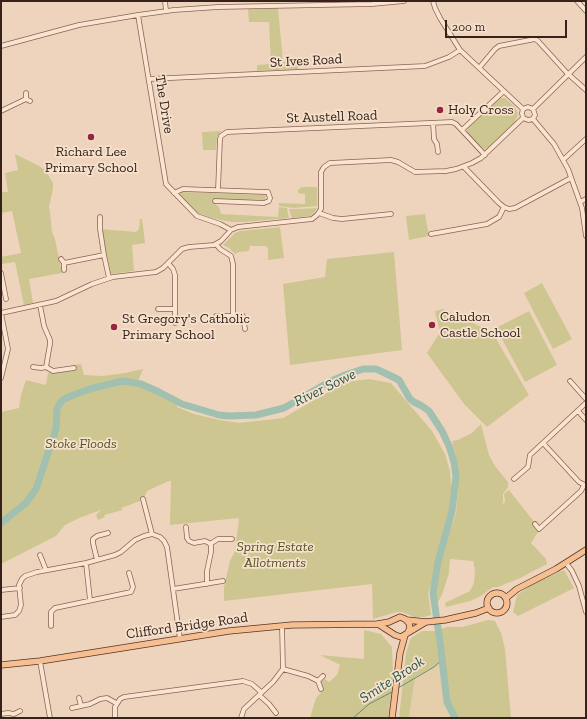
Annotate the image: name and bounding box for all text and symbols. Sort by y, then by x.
scale bar [447,12,569,38]
text: 200 m [452,20,485,34]
street label: St Ives Road [269,51,343,71]
street label: The Drive [151,73,177,135]
place label: Holy Cross [448,102,514,118]
marker: Holy Cross [435,105,445,115]
street label: St Austell Road [286,107,378,127]
marker: Richard Lee Primary School [86,132,96,142]
place label: Richard Lee Primary School [45,144,137,176]
place label: Caludon Castle School [440,309,520,342]
place label: St Gregory's Catholic Primary School [122,311,250,344]
marker: Caludon Castle School [427,320,437,330]
marker: St Gregory's Catholic Primary School [109,322,119,332]
water label: River Sowe [291,365,359,411]
park label: Stoke Floods [45,436,117,452]
park label: Spring Estate Allotments [236,539,314,572]
street label: Clifford Bridge Road [125,609,249,643]
water label: Smite Brook [356,652,428,708]

